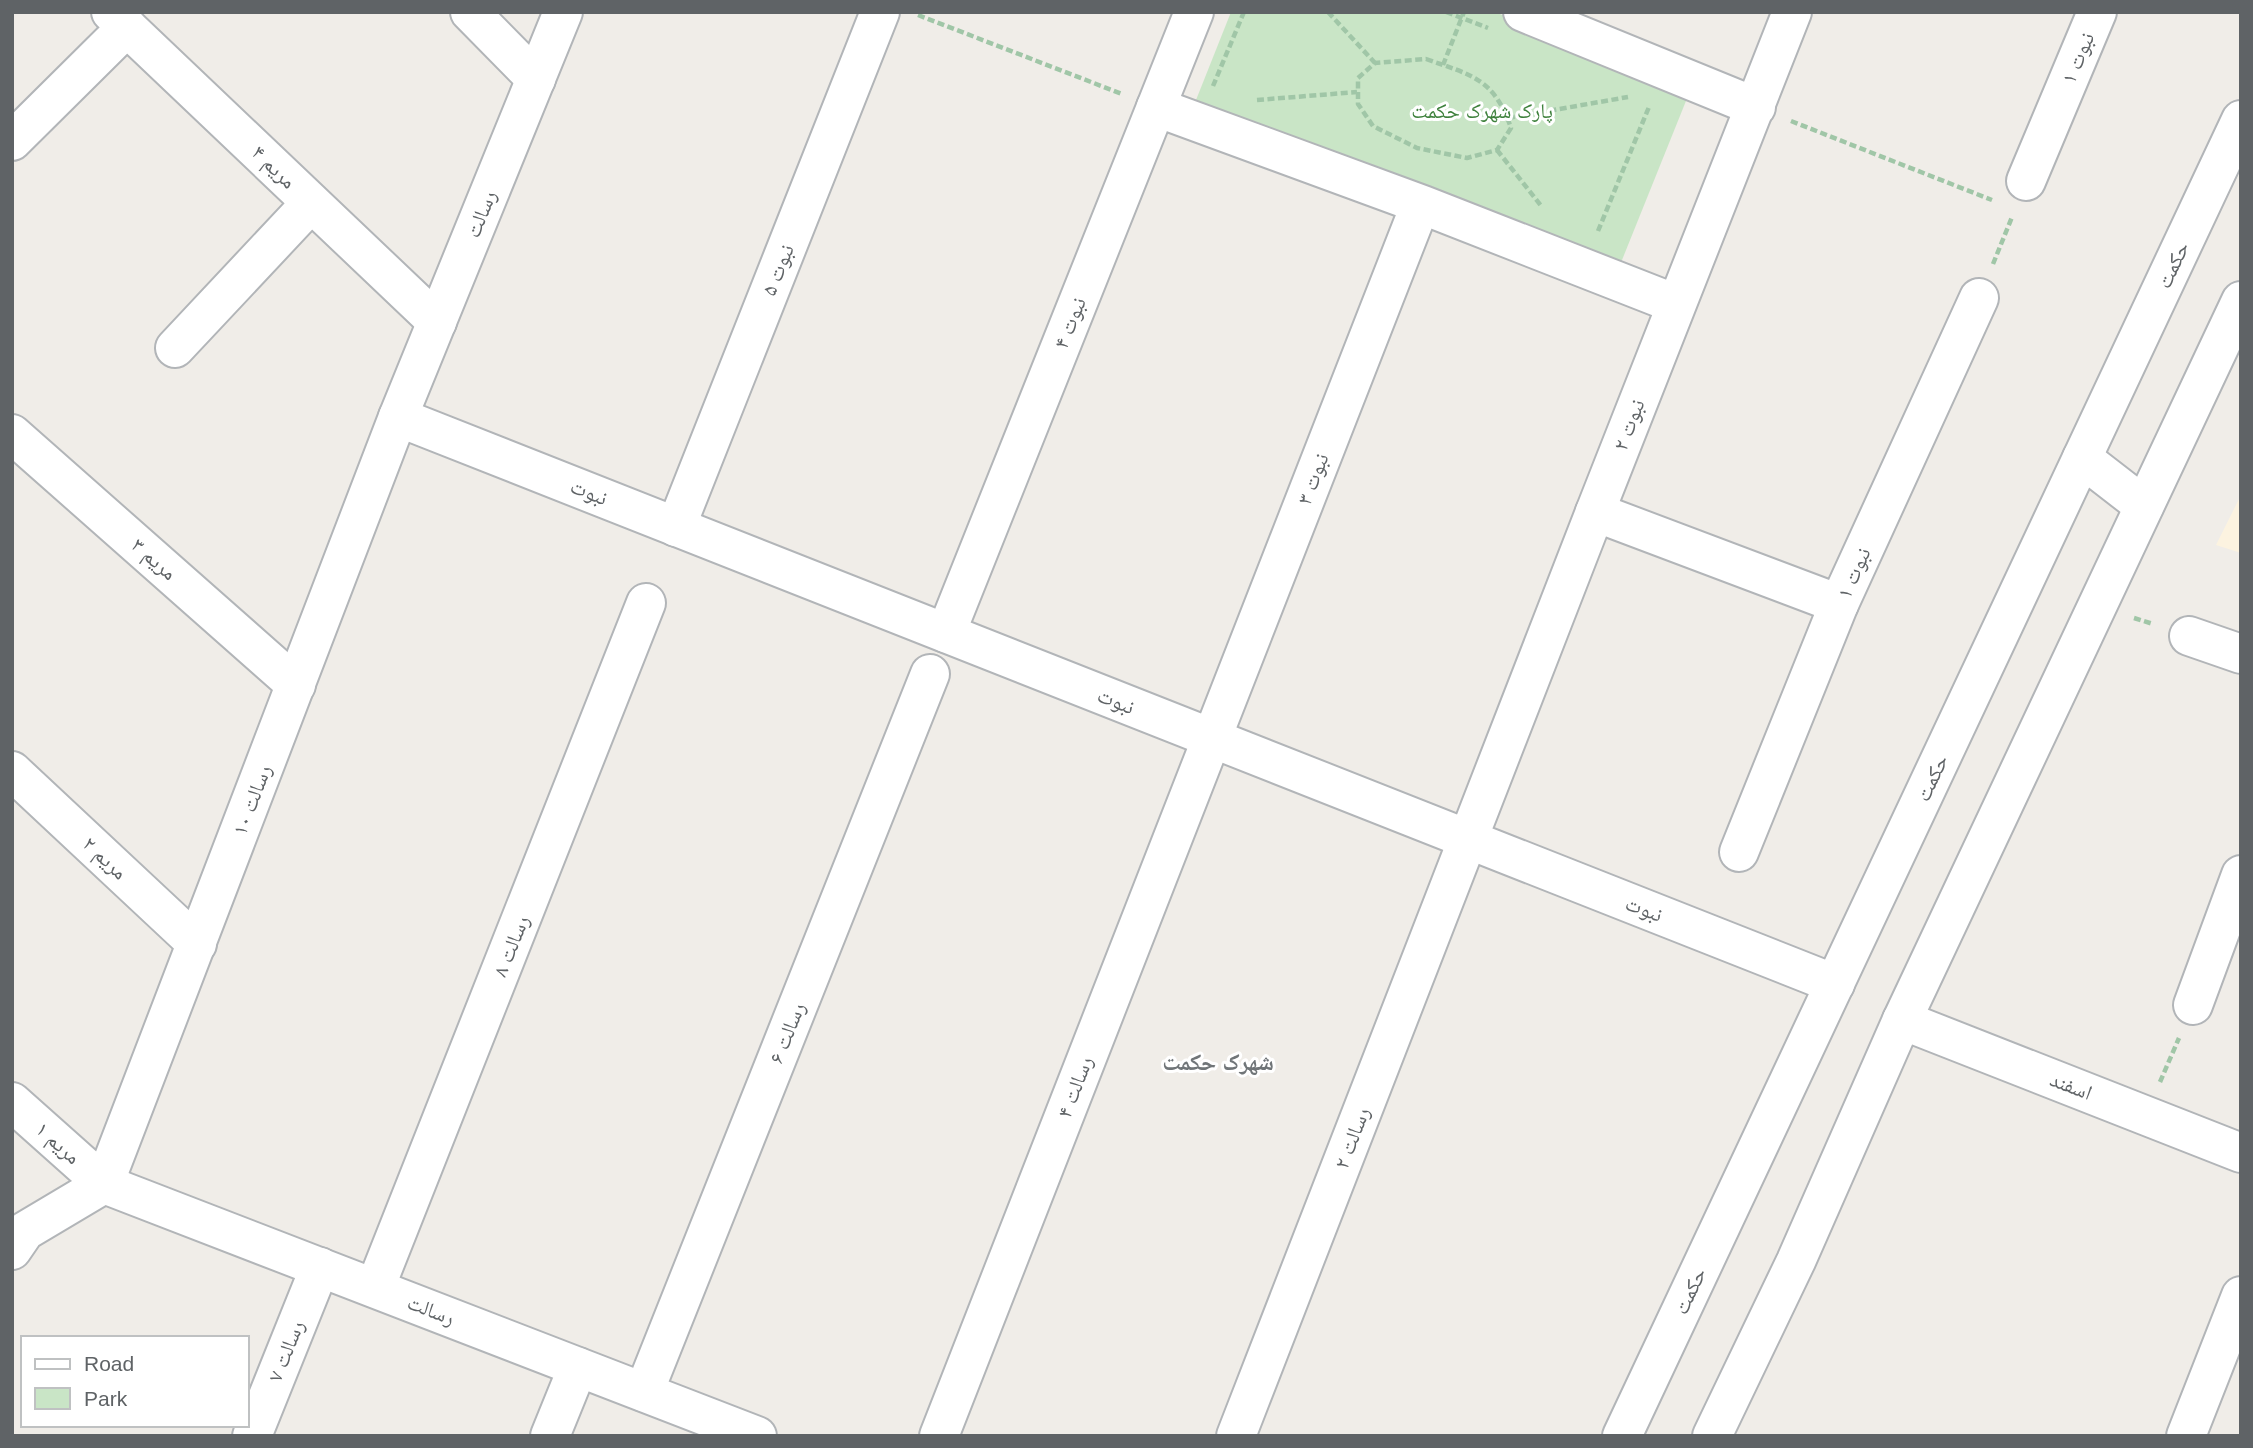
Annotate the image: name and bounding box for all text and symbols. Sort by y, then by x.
street label: نبوت ۱ [2057,29,2099,87]
park label: پارک شهرک حکمت [1411,99,1553,123]
street label: مریم ۴ [246,140,301,195]
street label: رسالت [461,187,500,241]
street label: حکمت [2152,238,2193,292]
street label: نبوت ۵ [757,241,799,299]
street label: نبوت ۴ [1049,294,1091,352]
street label: نبوت ۲ [1608,396,1649,454]
street label: نبوت ۳ [1292,450,1333,508]
street label: نبوت [567,474,611,510]
street label: مریم ۳ [125,533,181,587]
street label: نبوت ۱ [1832,544,1875,602]
street label: نبوت [1094,683,1138,719]
street label: حکمت [1911,751,1952,805]
street label: رسالت ۱۰ [228,761,275,838]
street label: مریم ۲ [77,832,132,886]
street label: نبوت [1622,891,1666,927]
street label: رسالت ۸ [488,912,533,980]
street label: رسالت ۶ [764,999,809,1067]
district label: شهرک حکمت [1162,1049,1274,1075]
street label: رسالت ۴ [1052,1053,1097,1121]
street label: اسفند [2047,1067,2095,1104]
street label: رسالت ۲ [1329,1104,1374,1172]
street label: مریم ۱ [29,1117,85,1171]
street label: حکمت [1669,1264,1710,1318]
street label: رسالت [404,1290,458,1329]
street label: رسالت ۷ [263,1317,308,1385]
legend [21,1336,248,1427]
text: Road [84,1352,134,1375]
text: Park [84,1387,128,1410]

